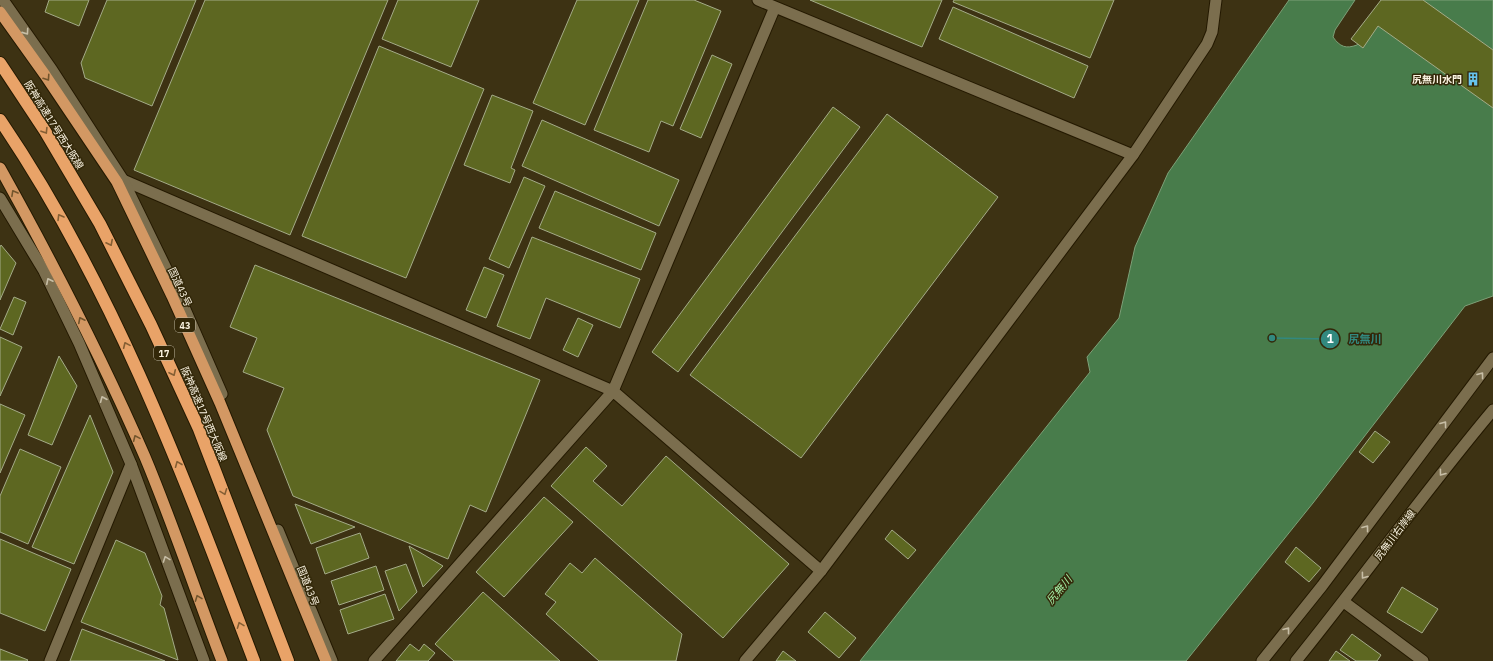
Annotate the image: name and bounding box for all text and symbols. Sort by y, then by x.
one-way arrow [21,28,29,35]
building icon: 尻無川水門 [1465,71,1481,87]
one-way arrow [42,73,49,80]
place label: 尻無川水門 [1412,73,1462,86]
street label: 阪神高速17号西大阪線 [21,78,87,172]
one-way arrow [40,127,47,134]
one-way arrow [11,190,18,197]
one-way arrow [58,214,65,221]
one-way arrow [105,239,112,247]
street label: 国道43号 [165,265,195,309]
one-way arrow [46,277,54,285]
one-way arrow [79,317,86,324]
road number: 43 [175,318,195,332]
callout: 尻無川 [1320,327,1389,350]
text: 1 [1326,331,1334,346]
text: 尻無川 [1349,332,1382,346]
one-way arrow [123,342,131,349]
road number: 17 [154,346,174,360]
street label: 阪神高速17号西大阪線 [178,365,230,463]
one-way arrow [168,368,176,376]
one-way arrow [1476,372,1483,379]
one-way arrow [100,395,108,403]
one-way arrow [1439,421,1446,428]
one-way arrow [133,435,141,442]
one-way arrow [174,461,182,468]
one-way arrow [1440,468,1447,475]
one-way arrow [219,489,227,496]
street label: 尻無川右岸線 [1372,507,1418,563]
one-way arrow [1361,525,1368,532]
one-way arrow [163,555,171,562]
street label: 国道43号 [294,564,322,608]
water label: 尻無川 [1043,572,1076,607]
one-way arrow [1361,572,1368,579]
one-way arrow [194,595,202,602]
one-way arrow [237,621,245,628]
one-way arrow [1282,628,1289,635]

